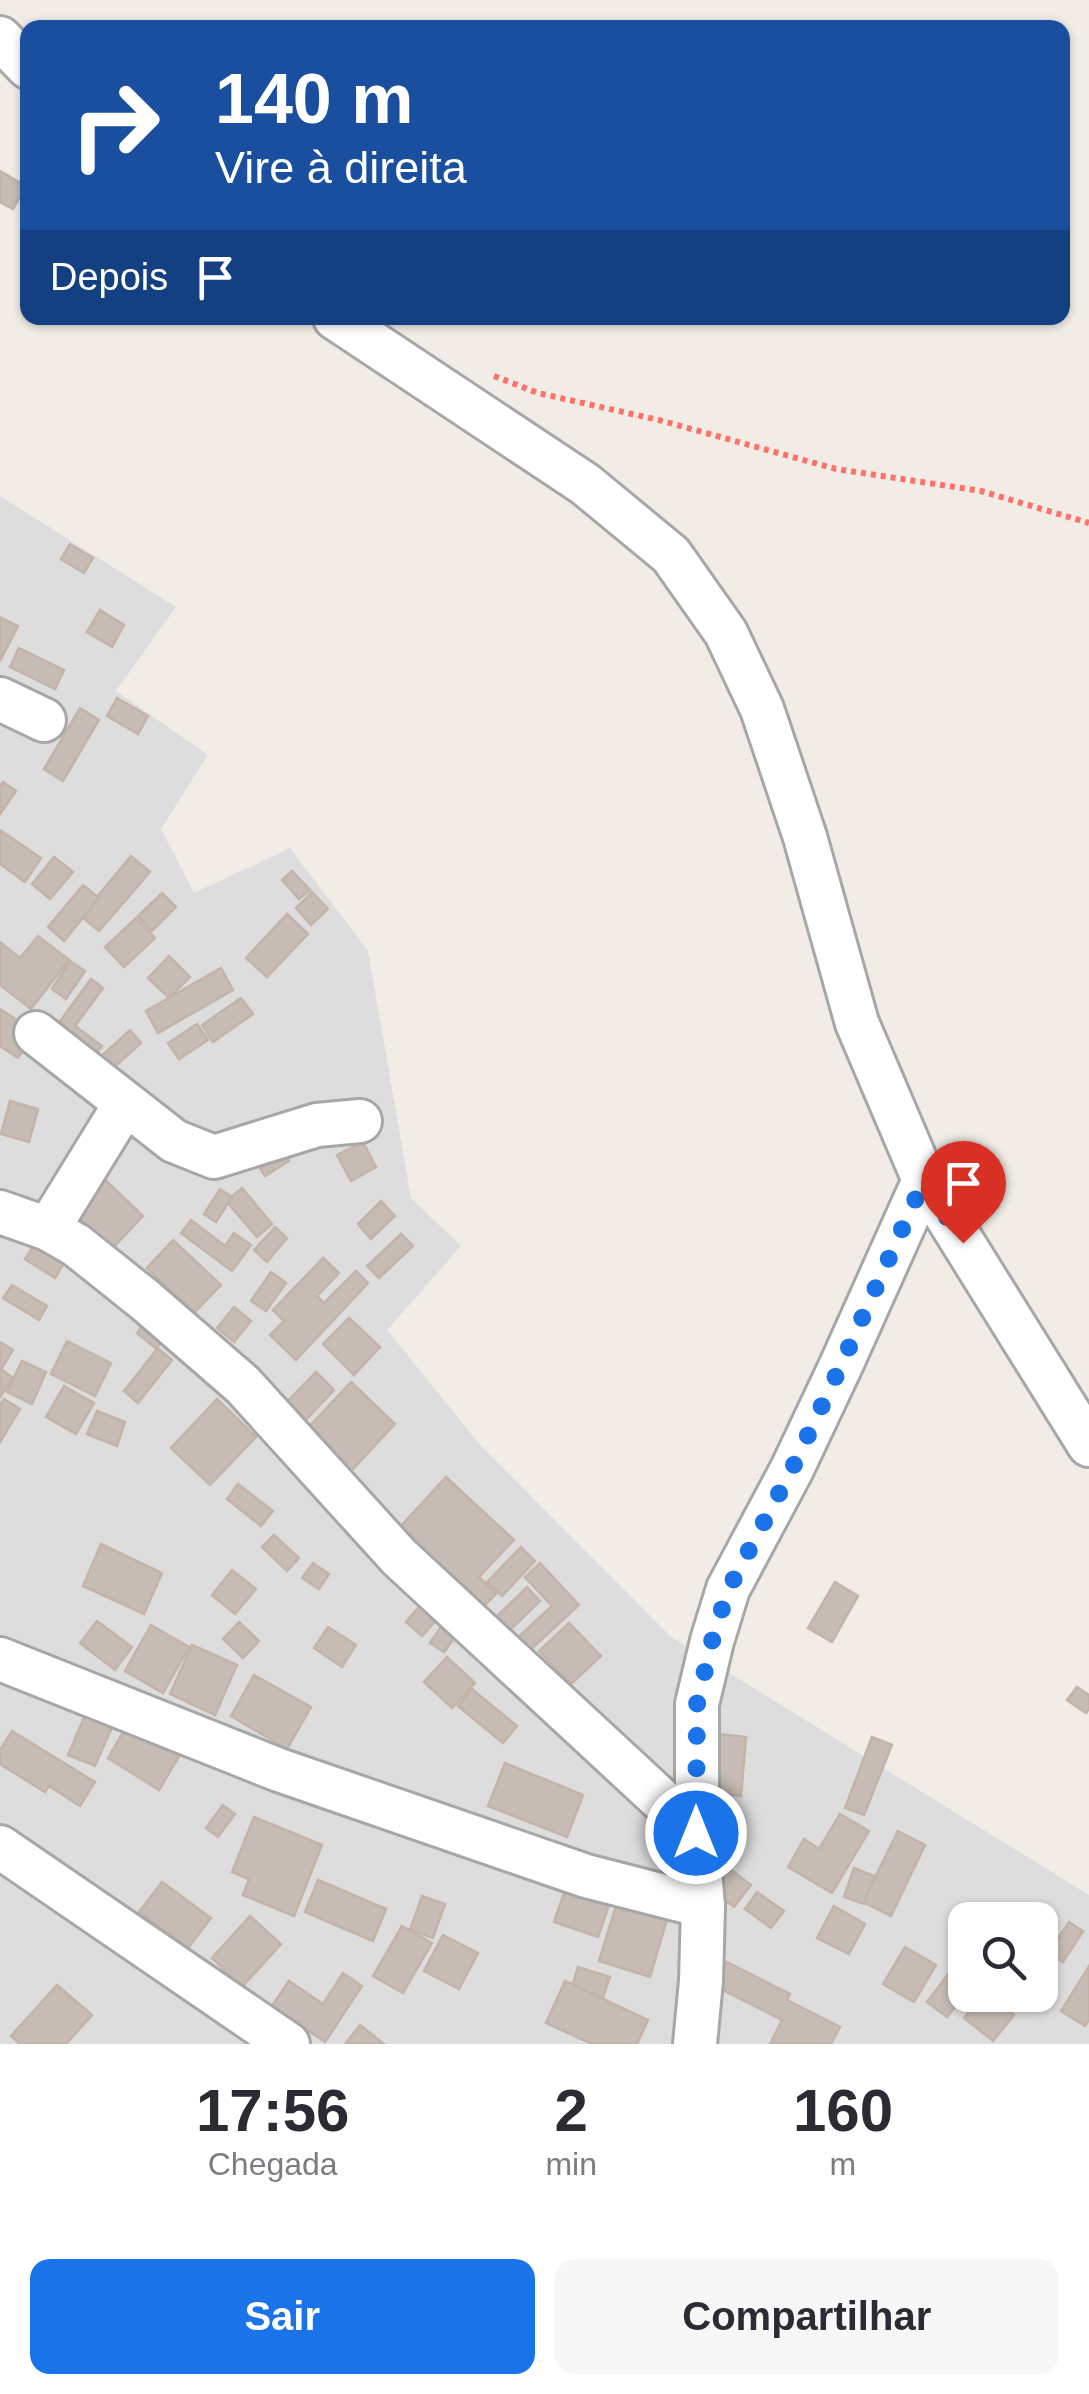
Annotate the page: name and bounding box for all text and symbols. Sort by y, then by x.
icon: right [50,60,180,190]
text: 140 m [215,60,413,138]
text: Vire à direita [215,142,467,193]
icon: arrive [188,250,243,305]
text: Depois [50,256,168,298]
pin [921,1141,1006,1244]
icon: arrive [936,1156,991,1211]
position arrow [644,1781,748,1885]
map controls [948,1902,1058,2012]
button: search [948,1902,1058,2012]
text: 17:56 [196,2077,349,2144]
text: 2 [554,2077,588,2144]
text: 160 [793,2077,893,2144]
text: Chegada [208,2146,338,2182]
text: min [545,2146,597,2182]
text: m [830,2146,856,2182]
button: Sair [30,2259,535,2374]
button: Compartilhar [555,2259,1059,2374]

